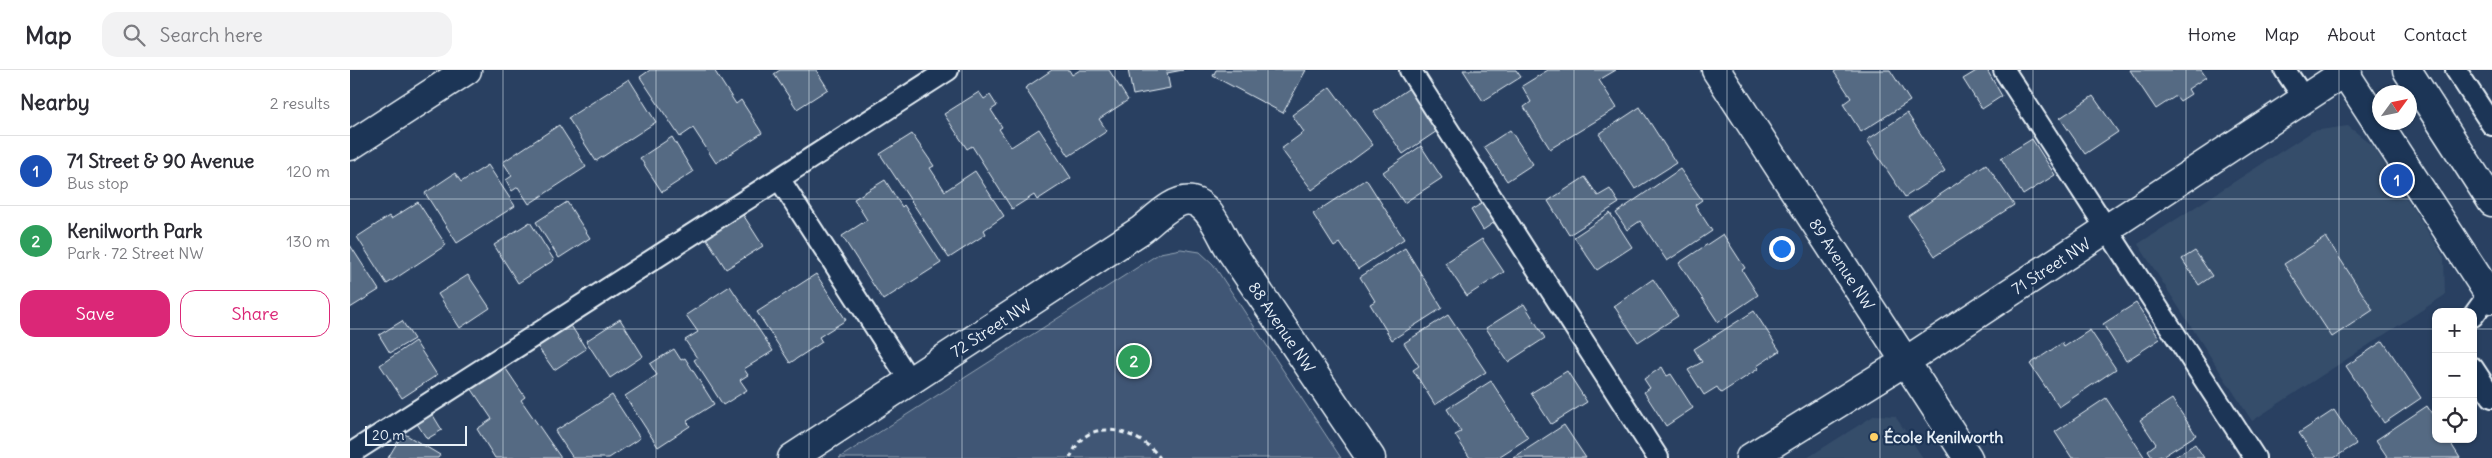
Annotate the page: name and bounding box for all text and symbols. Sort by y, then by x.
search box [102,12,452,57]
text: Map [25,20,72,50]
icon: search [120,21,148,49]
text: Search here [160,23,263,47]
text: Home [2188,23,2236,46]
text: Map [2264,23,2299,46]
text: About [2327,23,2375,46]
text: Contact [2403,23,2467,46]
north arrow [2372,85,2417,130]
text: Nearby [20,89,90,116]
text: 2 results [270,93,330,113]
text: 71 Street & 90 Avenue [67,149,254,173]
text: 1 [33,161,39,181]
text: 120 m [287,161,330,181]
pin: 1 [2381,161,2413,199]
text: Bus stop [67,173,129,193]
street label: 89 Avenue NW [1805,214,1879,314]
text: Kenilworth Park [67,219,203,243]
text: 2 [32,231,40,251]
text: 130 m [286,231,330,251]
street label: 71 Street NW [2008,233,2095,299]
your location [1769,236,1795,262]
text: Park · 72 Street NW [67,243,204,263]
street label: 88 Avenue NW [1244,278,1320,377]
button: Save [20,290,170,337]
button: Share [180,290,330,337]
street label: 72 Street NW [947,294,1036,362]
map controls [2432,308,2477,443]
button: + [2432,308,2477,353]
pin: 2 [1118,342,1150,380]
button: − [2432,353,2477,398]
button: locate [2432,398,2477,443]
scale bar [365,423,468,446]
text: 20 m [372,426,405,444]
place label: École Kenilworth [1884,427,2003,447]
marker: École Kenilworth [1868,431,1880,443]

